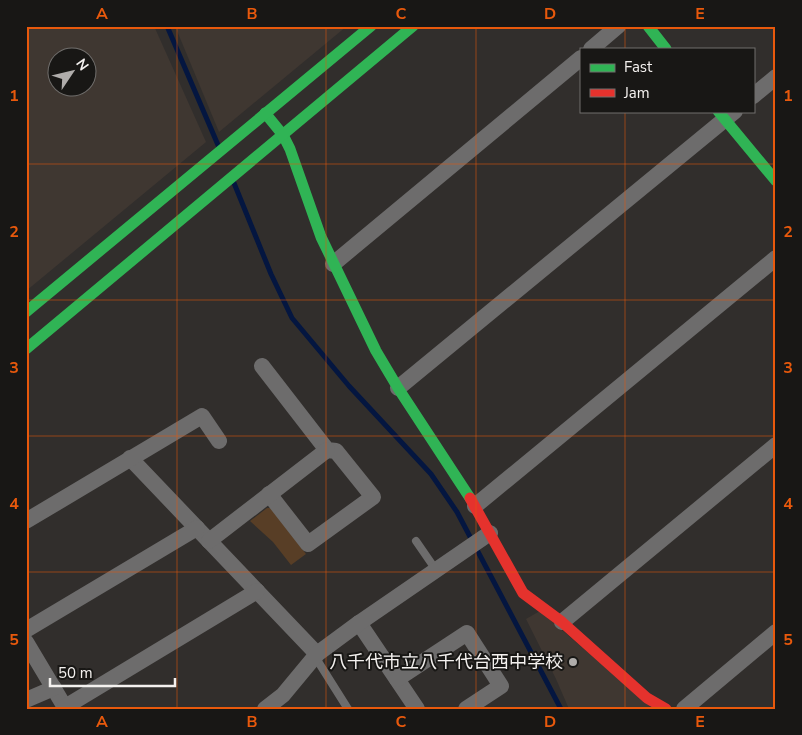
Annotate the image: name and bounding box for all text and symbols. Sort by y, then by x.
text: A [96,3,108,25]
text: B [246,3,258,25]
text: C [396,3,407,25]
text: D [544,3,556,25]
text: E [695,3,705,25]
north arrow [48,48,98,98]
legend [580,48,754,112]
text: N [71,55,93,75]
text: Fast [624,57,653,77]
text: Jam [623,83,650,103]
text: 1 [9,85,19,107]
text: 1 [783,85,793,107]
text: 2 [9,221,19,243]
text: 2 [783,221,793,243]
text: 3 [9,357,19,379]
text: 3 [783,357,793,379]
text: 4 [9,493,19,515]
text: 4 [783,493,793,515]
text: 5 [9,629,19,651]
text: 5 [783,629,793,651]
place label: 八千代市立八千代台西中学校 [329,650,563,674]
scale bar [50,655,175,687]
marker: 八千代市立八千代台西中学校 [567,656,579,668]
text: 50 m [58,663,93,683]
text: A [96,711,108,733]
text: B [246,711,258,733]
text: C [396,711,407,733]
text: D [544,711,556,733]
text: E [695,711,705,733]

